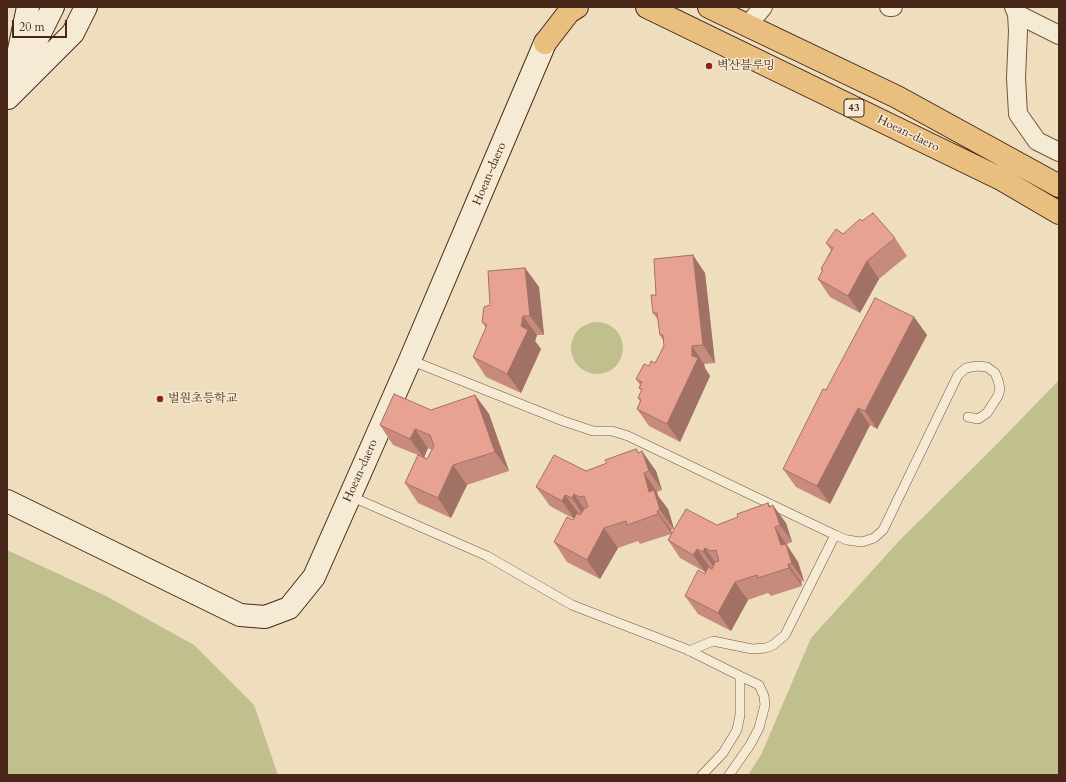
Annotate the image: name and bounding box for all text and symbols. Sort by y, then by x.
scale bar [14,12,69,38]
text: 20 m [19,19,45,35]
place label: 벽산블루밍 [717,59,775,73]
marker: 벽산블루밍 [704,61,714,71]
road number: 43 [844,99,864,117]
street label: Hoean-daero [875,113,941,155]
street label: Hoean-daero [470,140,510,208]
place label: 벌원초등학교 [168,392,238,406]
marker: 벌원초등학교 [155,394,165,404]
street label: Hoean-daero [341,437,381,505]

